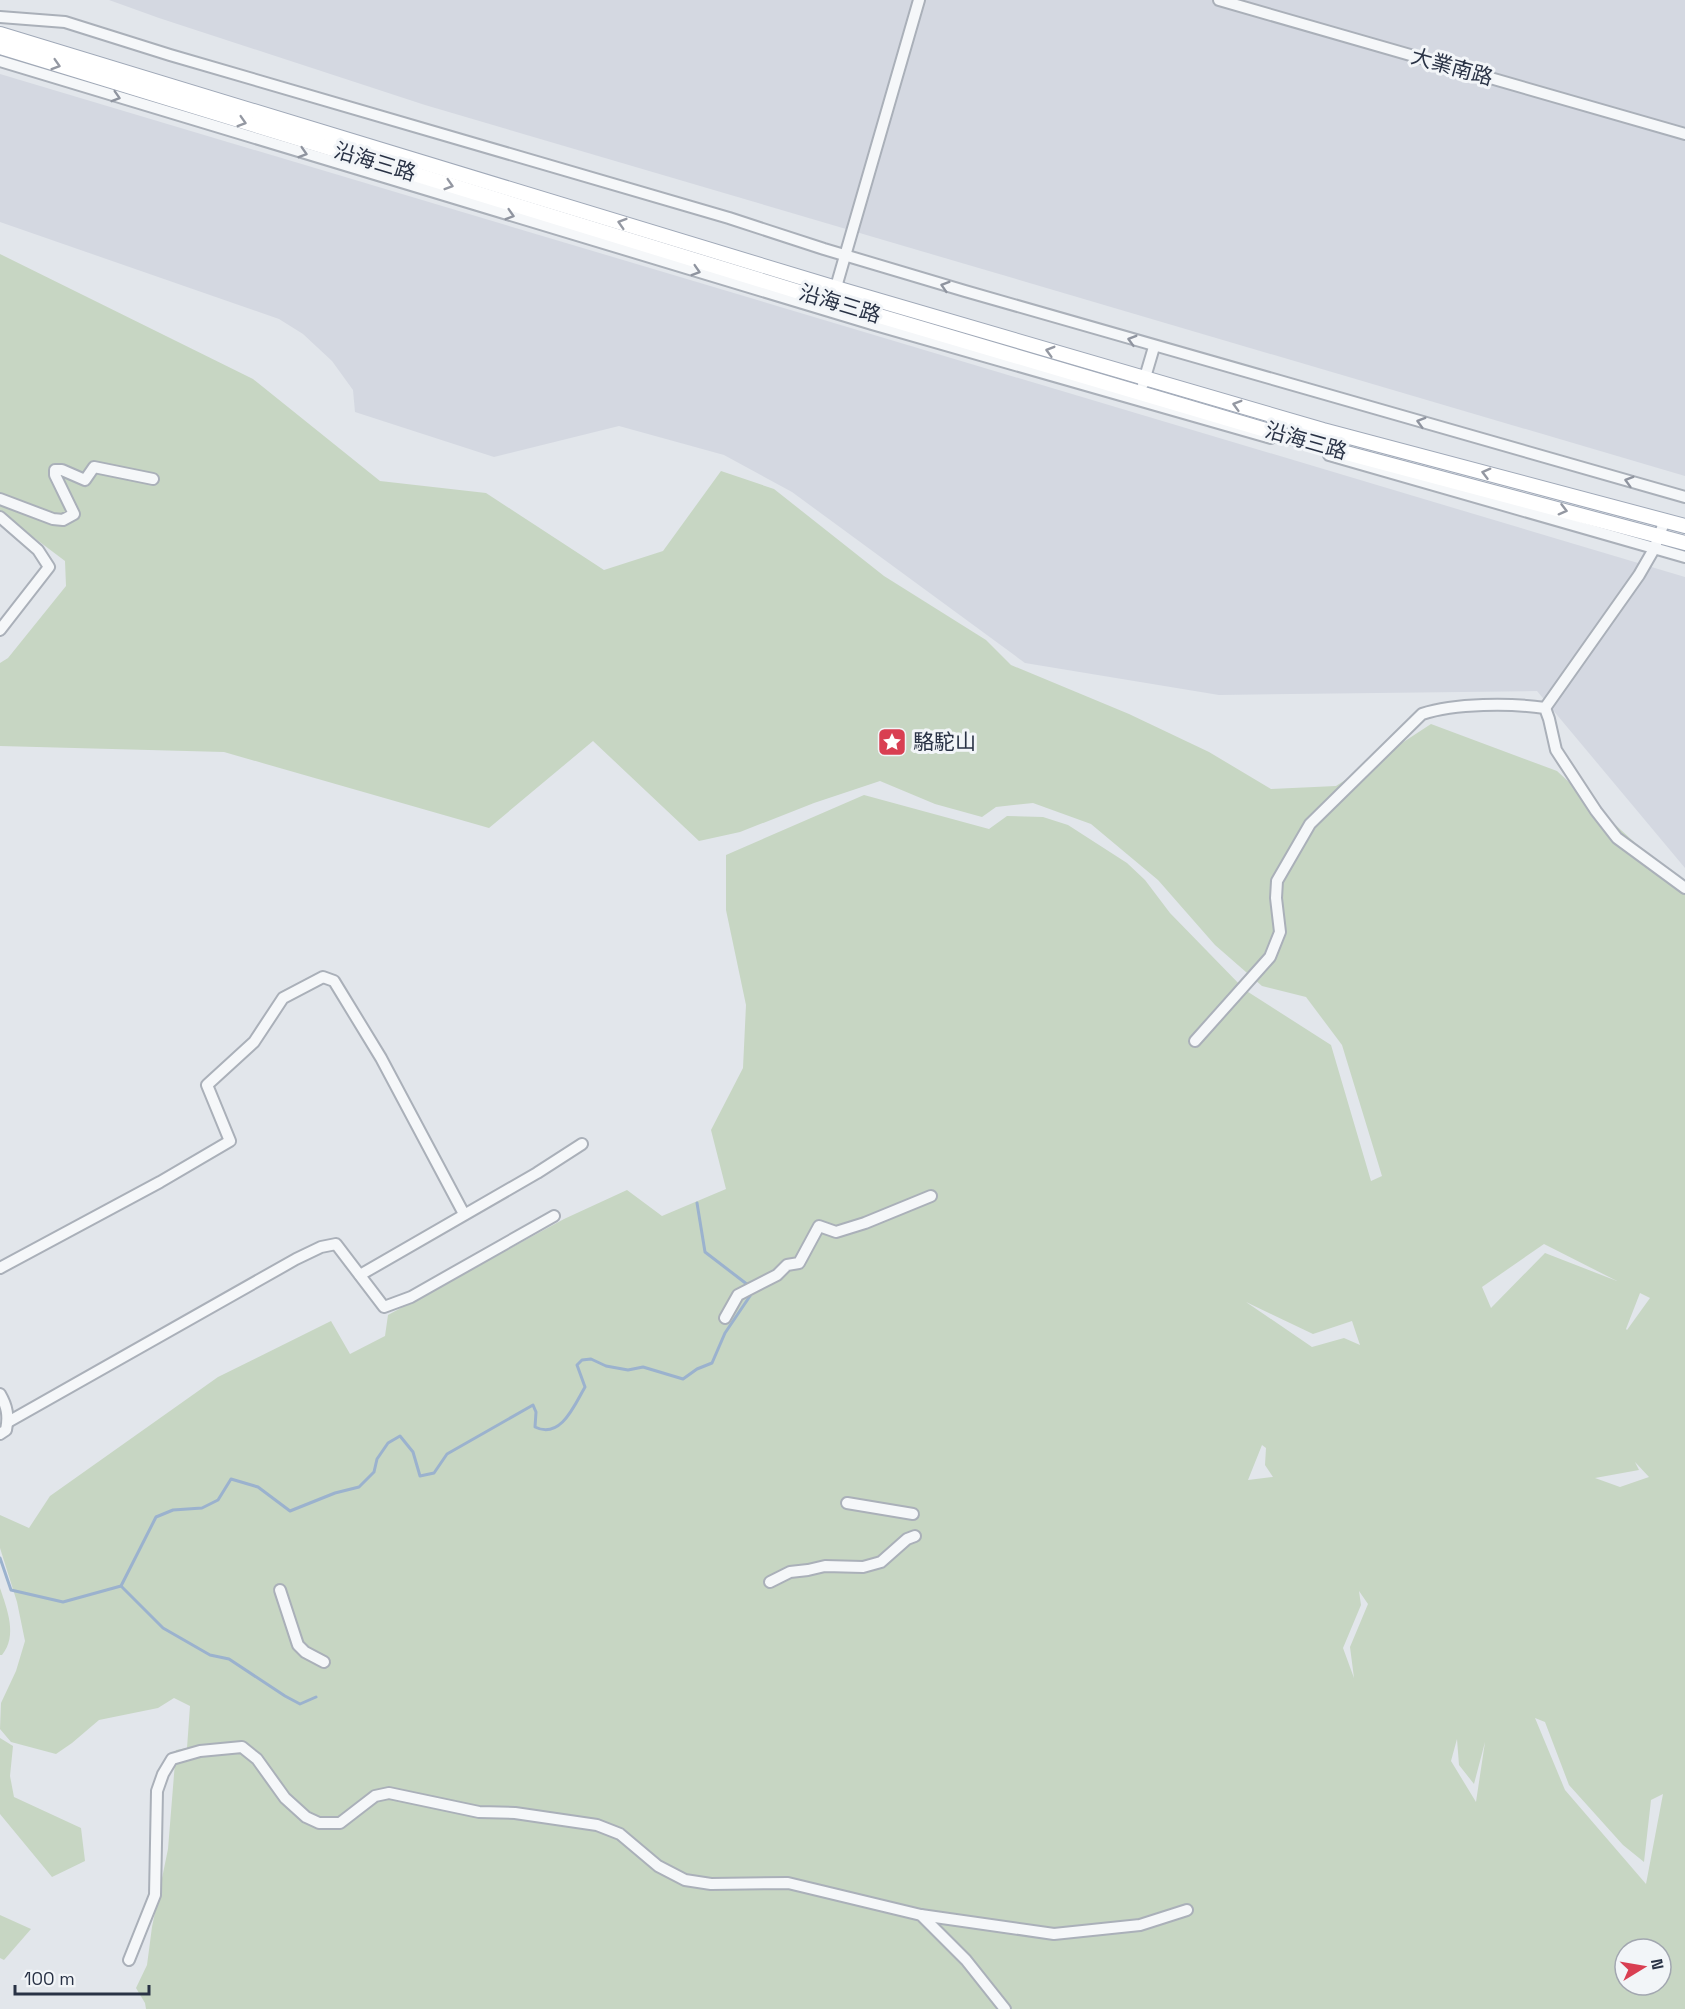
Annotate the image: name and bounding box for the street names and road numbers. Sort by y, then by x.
street label: 大業南路 [1408,42,1496,91]
street label: 沿海三路 [331,136,419,187]
street label: 沿海三路 [796,278,884,329]
street label: 沿海三路 [1262,416,1350,465]

